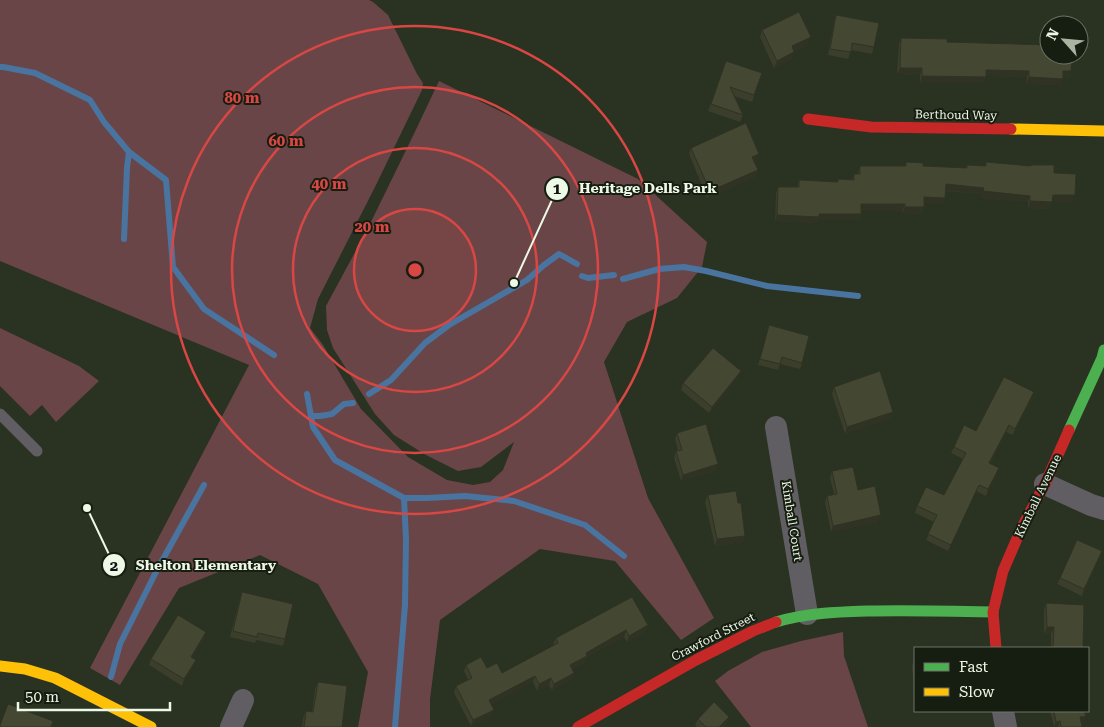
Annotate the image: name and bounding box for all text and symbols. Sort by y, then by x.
north arrow [1039,15,1089,65]
text: N [1043,25,1062,43]
text: 80 m [224,89,260,107]
street label: Berthoud Way [915,107,998,123]
text: 60 m [268,132,304,150]
callout: Heritage Dells Park [544,174,727,203]
text: 40 m [311,175,347,193]
text: 1 [553,180,562,198]
text: Heritage Dells Park [579,180,717,196]
text: 20 m [354,218,390,236]
centre of rings [406,261,424,279]
street label: Kimball Avenue [1012,452,1064,540]
street label: Kimball Court [779,480,805,563]
callout: Shelton Elementary [101,551,286,580]
text: 2 [110,557,118,575]
text: Shelton Elementary [136,557,277,573]
street label: Crawford Street [669,610,757,664]
legend [914,647,1089,712]
text: Fast [959,658,989,676]
scale bar [18,680,170,712]
text: Slow [959,683,995,701]
text: 50 m [25,688,60,706]

